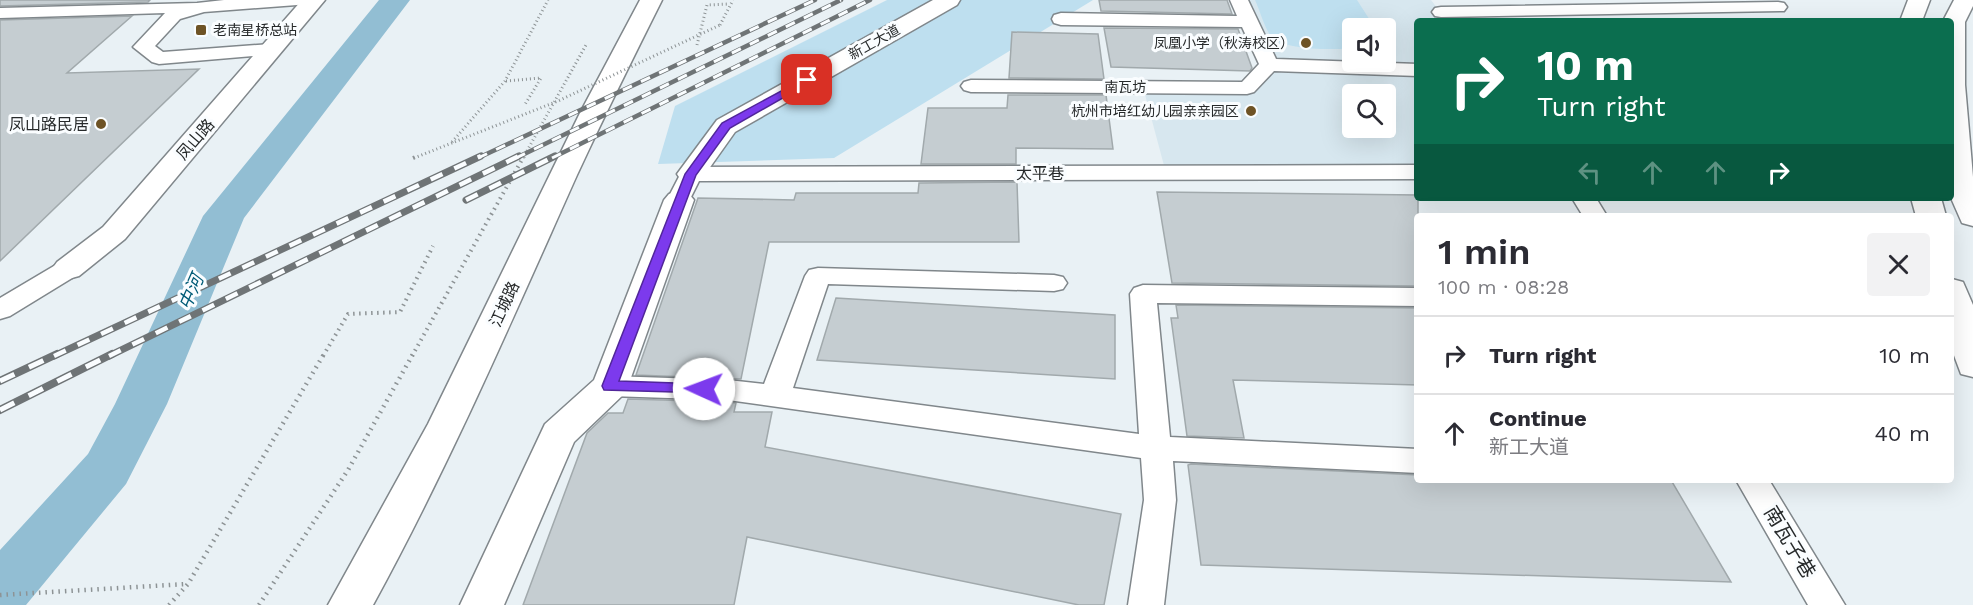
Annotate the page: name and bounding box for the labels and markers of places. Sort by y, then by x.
place label: 老南星桥总站 [213,22,297,38]
marker: 老南星桥总站 [194,23,208,37]
place label: 凤凰小学（秋涛校区） [1154,35,1294,51]
marker: 凤凰小学（秋涛校区） [1299,36,1313,50]
pin [781,54,832,105]
place label: 杭州市培红幼儿园亲亲园区 [1071,103,1239,119]
marker: 杭州市培红幼儿园亲亲园区 [1244,104,1258,118]
place label: 凤山路民居 [9,115,89,134]
marker: 凤山路民居 [94,117,108,131]

